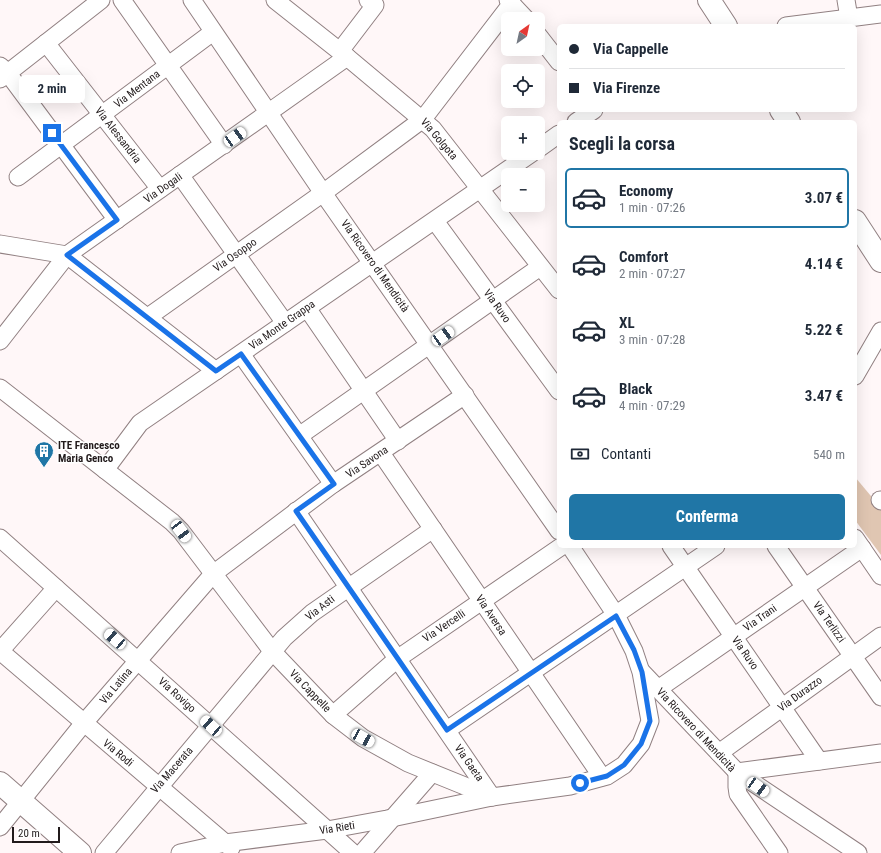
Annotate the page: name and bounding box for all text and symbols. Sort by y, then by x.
north arrow [501,12,545,56]
map controls [501,12,545,212]
text: Via Cappelle [593,40,668,58]
button: locate [501,64,545,108]
street label: Via Mentana [111,67,163,111]
callout: 2 min [19,75,85,103]
text: Via Firenze [593,79,660,97]
text: 2 min [38,81,66,96]
street label: Via Alessandria [92,104,144,166]
street label: Via Golgota [418,115,460,163]
button: + [501,116,545,160]
route end [43,124,61,142]
car [222,125,248,149]
text: Scegli la corsa [569,133,675,154]
button: − [501,168,545,212]
street label: Via Dogali [141,170,185,206]
icon: car [571,180,607,216]
text: Economy [619,182,673,200]
text: 3.07 € [805,189,843,207]
text: 1 min · 07:26 [619,200,685,215]
street label: Via Ricovero di Mendicità [338,217,412,315]
street label: Via Osoppo [211,235,260,275]
icon: car [571,246,607,282]
text: Comfort [619,248,668,266]
text: 4.14 € [805,255,843,273]
text: 2 min · 07:27 [619,266,685,281]
street label: Via Ruvo [481,287,514,325]
street label: Via Monte Grappa [246,297,318,353]
icon: car [571,312,607,348]
text: XL [619,314,635,332]
text: 5.22 € [805,321,843,339]
car [430,324,456,348]
text: 3 min · 07:28 [619,332,685,347]
icon: car [571,378,607,414]
text: Black [619,380,652,398]
text: 3.47 € [805,387,843,405]
text: 4 min · 07:29 [619,398,685,413]
place label: ITE Francesco Maria Genco [58,439,120,465]
building icon: ITE Francesco Maria Genco [33,440,55,468]
street label: Via Savona [343,443,391,481]
icon: cash [569,443,591,465]
text: Contanti [601,445,651,463]
text: 540 m [813,447,845,462]
button: Conferma [569,494,845,540]
car [169,518,193,544]
street label: Via Aversa [473,592,509,638]
street label: Via Asti [303,593,337,623]
street label: Via Terlizzi [810,599,848,645]
street label: Via Trani [741,602,779,634]
street label: Via Vercelli [420,607,468,645]
car [102,627,128,651]
street label: Via Ruvo [729,634,761,673]
street label: Via Latina [97,665,135,707]
street label: Via Cappelle [286,667,334,715]
street label: Via Durazzo [775,673,825,714]
street label: Via Rovigo [156,675,199,716]
street label: Via Ricovero di Mendicità [654,685,738,775]
car [198,714,224,738]
car [350,727,376,749]
street label: Via Rodi [100,737,136,769]
street label: Via Gaeta [452,742,486,784]
street label: Via Macerata [148,744,196,796]
route start [571,774,589,792]
car [745,775,771,799]
street label: Via Rieti [318,819,356,837]
scale bar [12,825,60,844]
text: 20 m [18,827,40,840]

